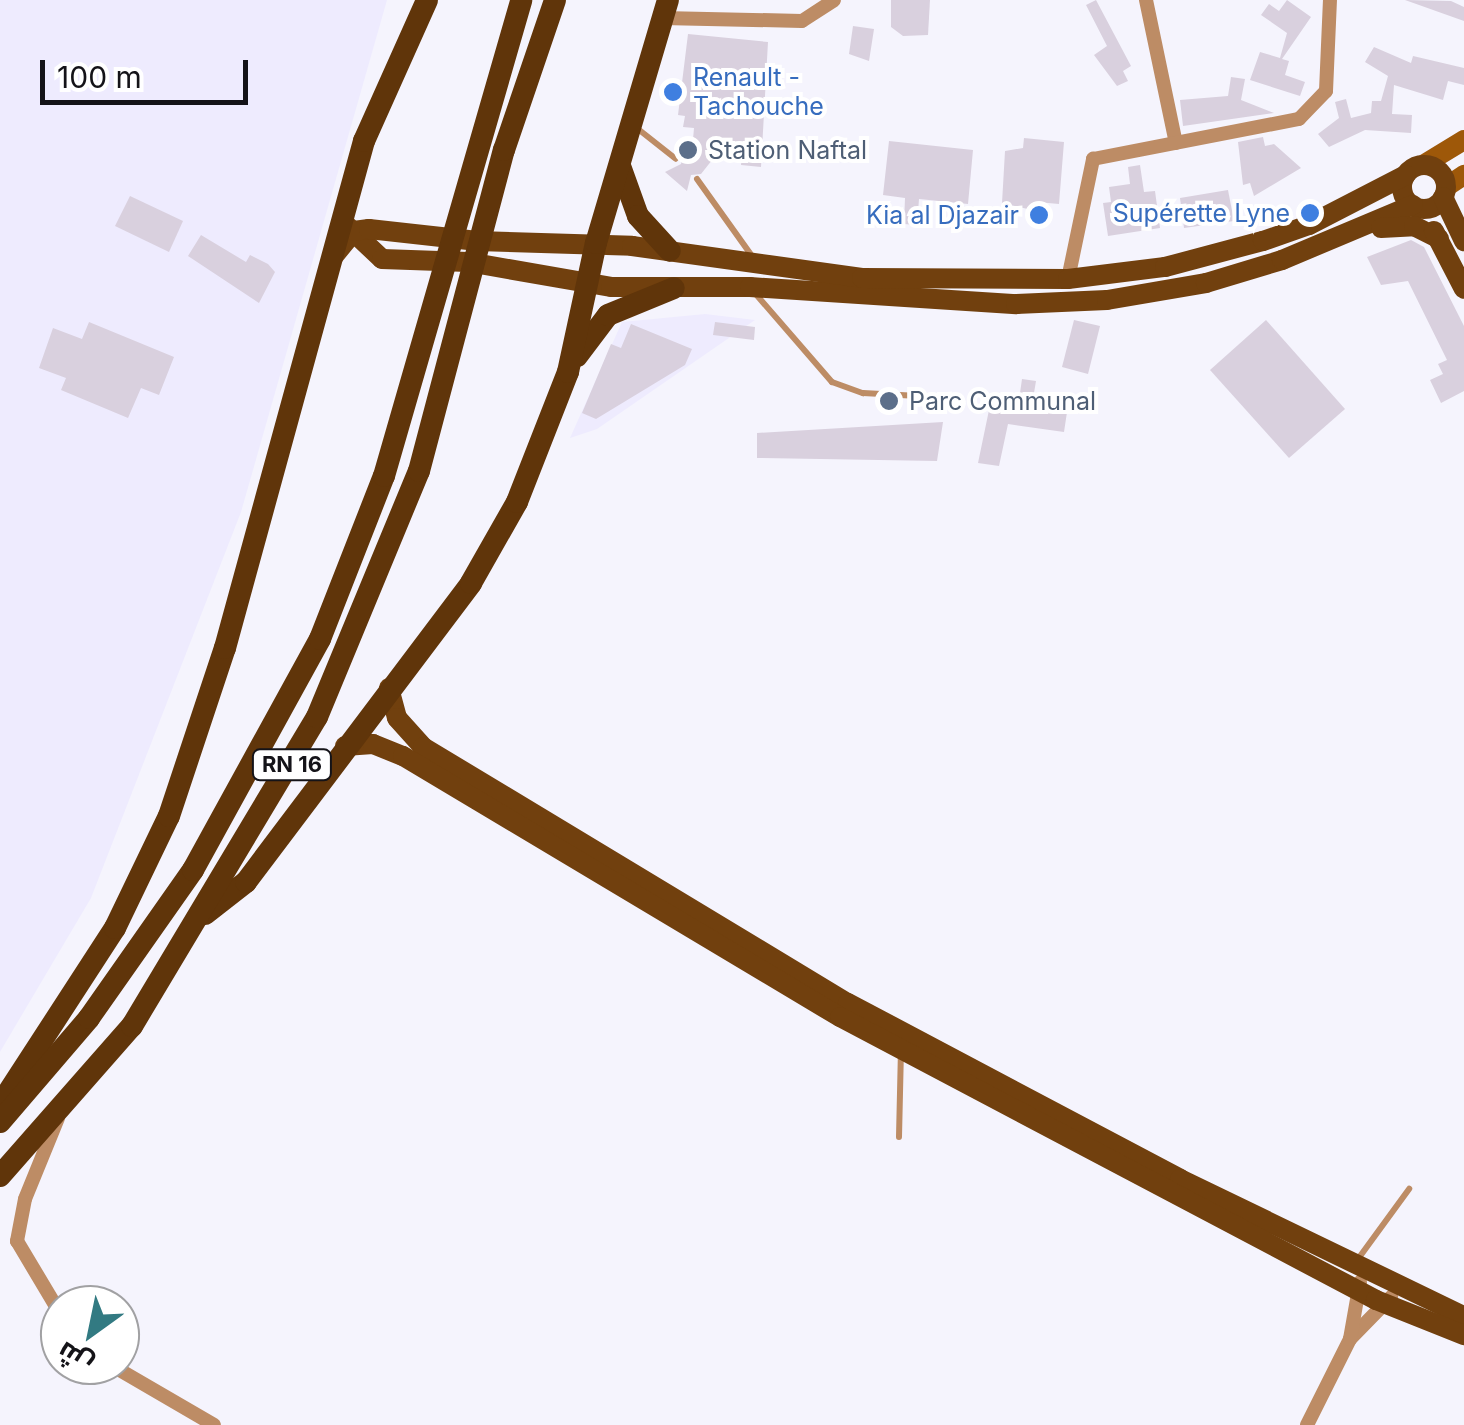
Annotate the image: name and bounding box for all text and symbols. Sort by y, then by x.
scale bar [45,40,252,102]
text: 100 m [57,59,142,95]
place label: Renault - Tachouche [693,63,824,122]
marker: Renault - Tachouche [662,81,684,103]
place label: Station Naftal [708,135,867,165]
marker: Station Naftal [677,139,699,161]
place label: Supérette Lyne [1113,198,1290,228]
place label: Kia al Djazair [866,200,1019,230]
marker: Supérette Lyne [1299,202,1321,224]
marker: Kia al Djazair [1028,204,1050,226]
place label: Parc Communal [909,386,1096,416]
marker: Parc Communal [878,390,900,412]
road number: RN 16 [250,748,334,782]
north arrow [40,1285,140,1385]
text: ش [50,1334,99,1383]

